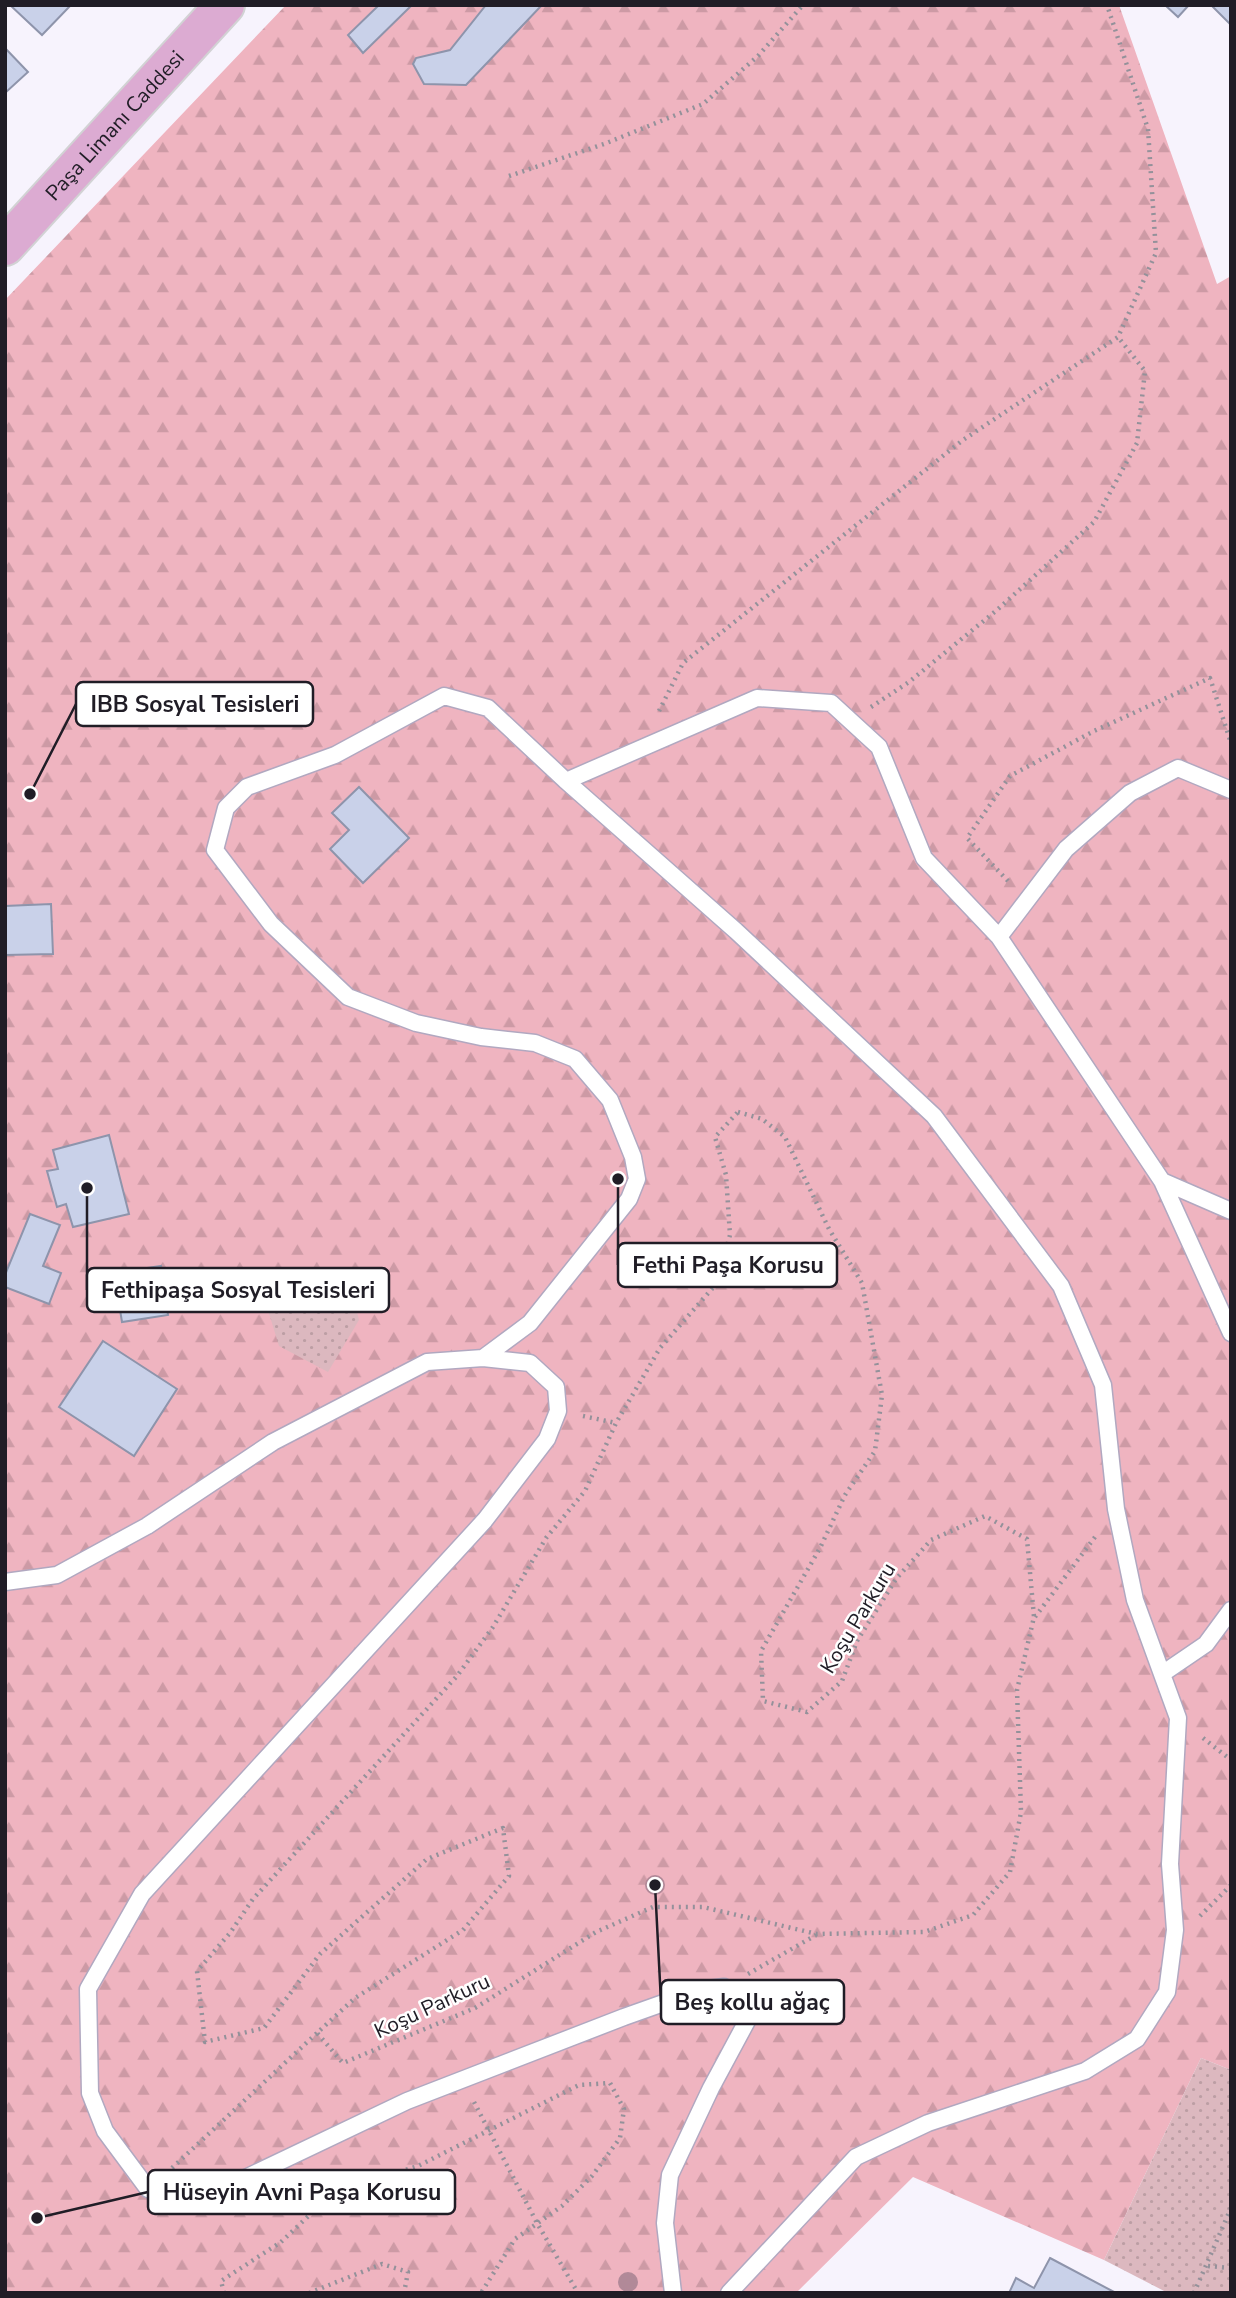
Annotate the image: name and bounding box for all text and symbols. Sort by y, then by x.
street label: Paşa Limanı Caddesi [39,45,191,207]
callout: IBB Sosyal Tesisleri [76,682,313,726]
text: IBB Sosyal Tesisleri [91,689,299,720]
callout: Fethi Paşa Korusu [618,1243,837,1287]
text: Fethi Paşa Korusu [632,1250,824,1281]
callout: Fethipaşa Sosyal Tesisleri [87,1268,389,1312]
text: Fethipaşa Sosyal Tesisleri [101,1275,375,1306]
street label: Koşu Parkuru [814,1557,902,1679]
street label: Koşu Parkuru [370,1967,494,2045]
callout: Beş kollu ağaç [661,1980,844,2024]
text: Beş kollu ağaç [674,1987,830,2018]
callout: Hüseyin Avni Paşa Korusu [148,2170,455,2214]
text: Hüseyin Avni Paşa Korusu [163,2177,441,2208]

